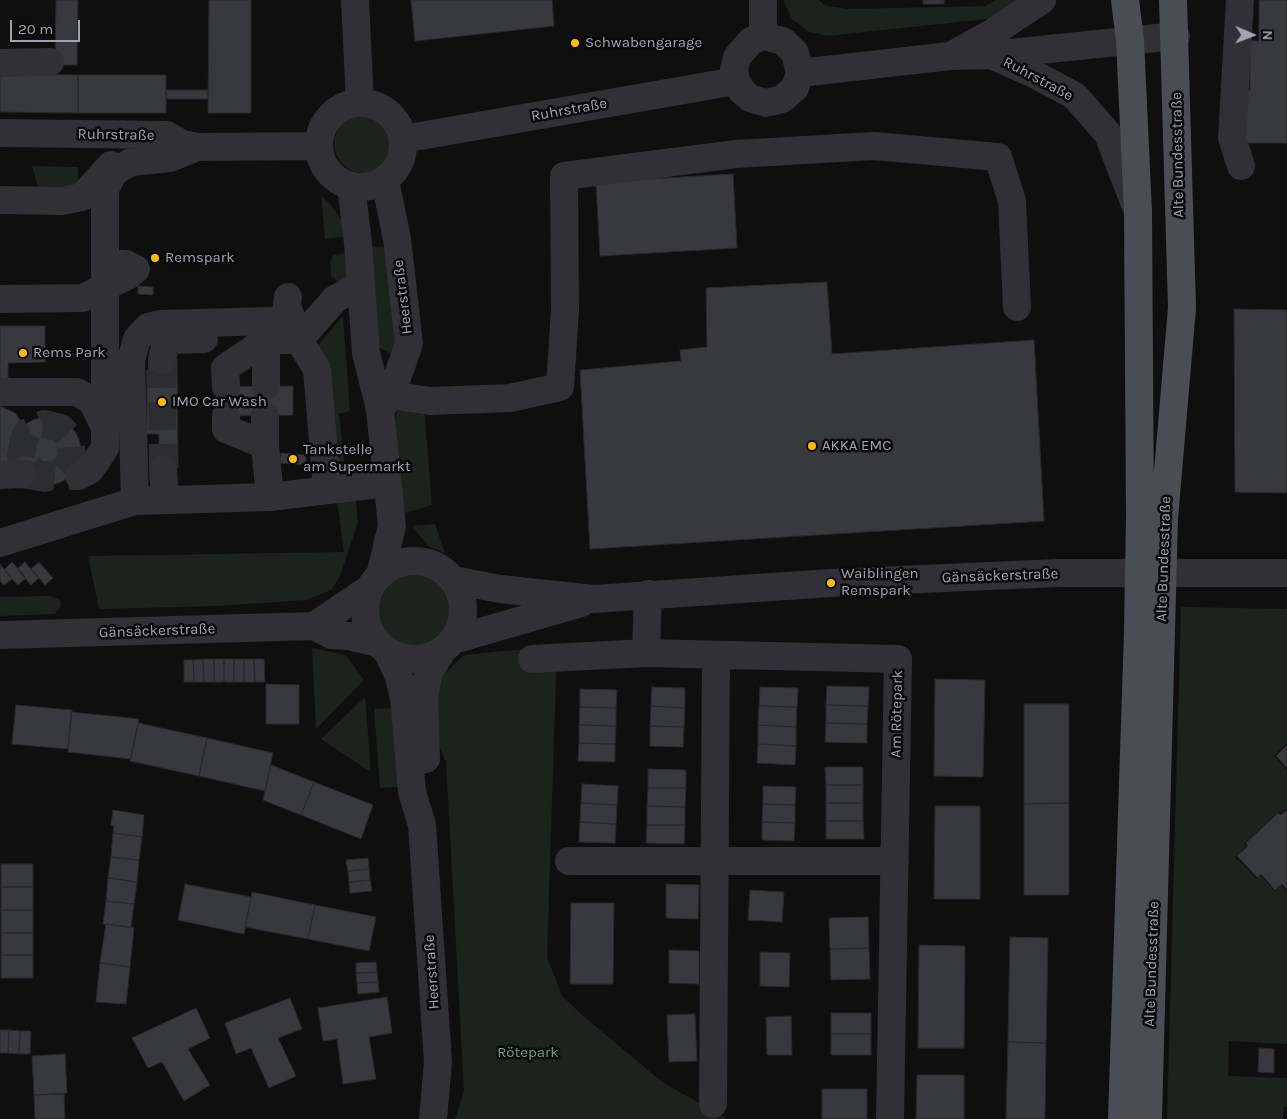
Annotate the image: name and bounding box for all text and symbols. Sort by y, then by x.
scale bar [12,10,82,42]
north arrow [1227,10,1277,60]
text: 20 m [18,20,53,38]
text: N [1259,30,1276,40]
place label: Schwabengarage [585,34,702,52]
marker: Schwabengarage [569,37,581,49]
street label: Ruhrstraße [1000,53,1076,105]
street label: Alte Bundesstraße [1168,92,1188,218]
street label: Ruhrstraße [530,94,608,126]
street label: Ruhrstraße [77,125,155,145]
place label: Remspark [165,249,235,267]
marker: Remspark [149,252,161,264]
street label: Heerstraße [389,259,417,335]
place label: Rems Park [33,344,106,362]
marker: Rems Park [17,347,29,359]
place label: IMO Car Wash [172,393,267,411]
marker: IMO Car Wash [156,396,168,408]
place label: AKKA EMC [822,437,891,455]
marker: AKKA EMC [806,440,818,452]
place label: Tankstelle am Supermarkt [303,441,411,476]
marker: Tankstelle am Supermarkt [287,453,299,465]
street label: Alte Bundesstraße [1153,496,1175,622]
place label: Waiblingen Remspark [841,565,918,600]
street label: Gänsäckerstraße [941,565,1059,587]
marker: Waiblingen Remspark [825,577,837,589]
street label: Gänsäckerstraße [98,620,216,642]
street label: Am Rötepark [887,670,907,758]
street label: Alte Bundesstraße [1141,901,1163,1027]
street label: Heerstraße [420,934,444,1010]
park label: Rötepark [497,1044,559,1062]

